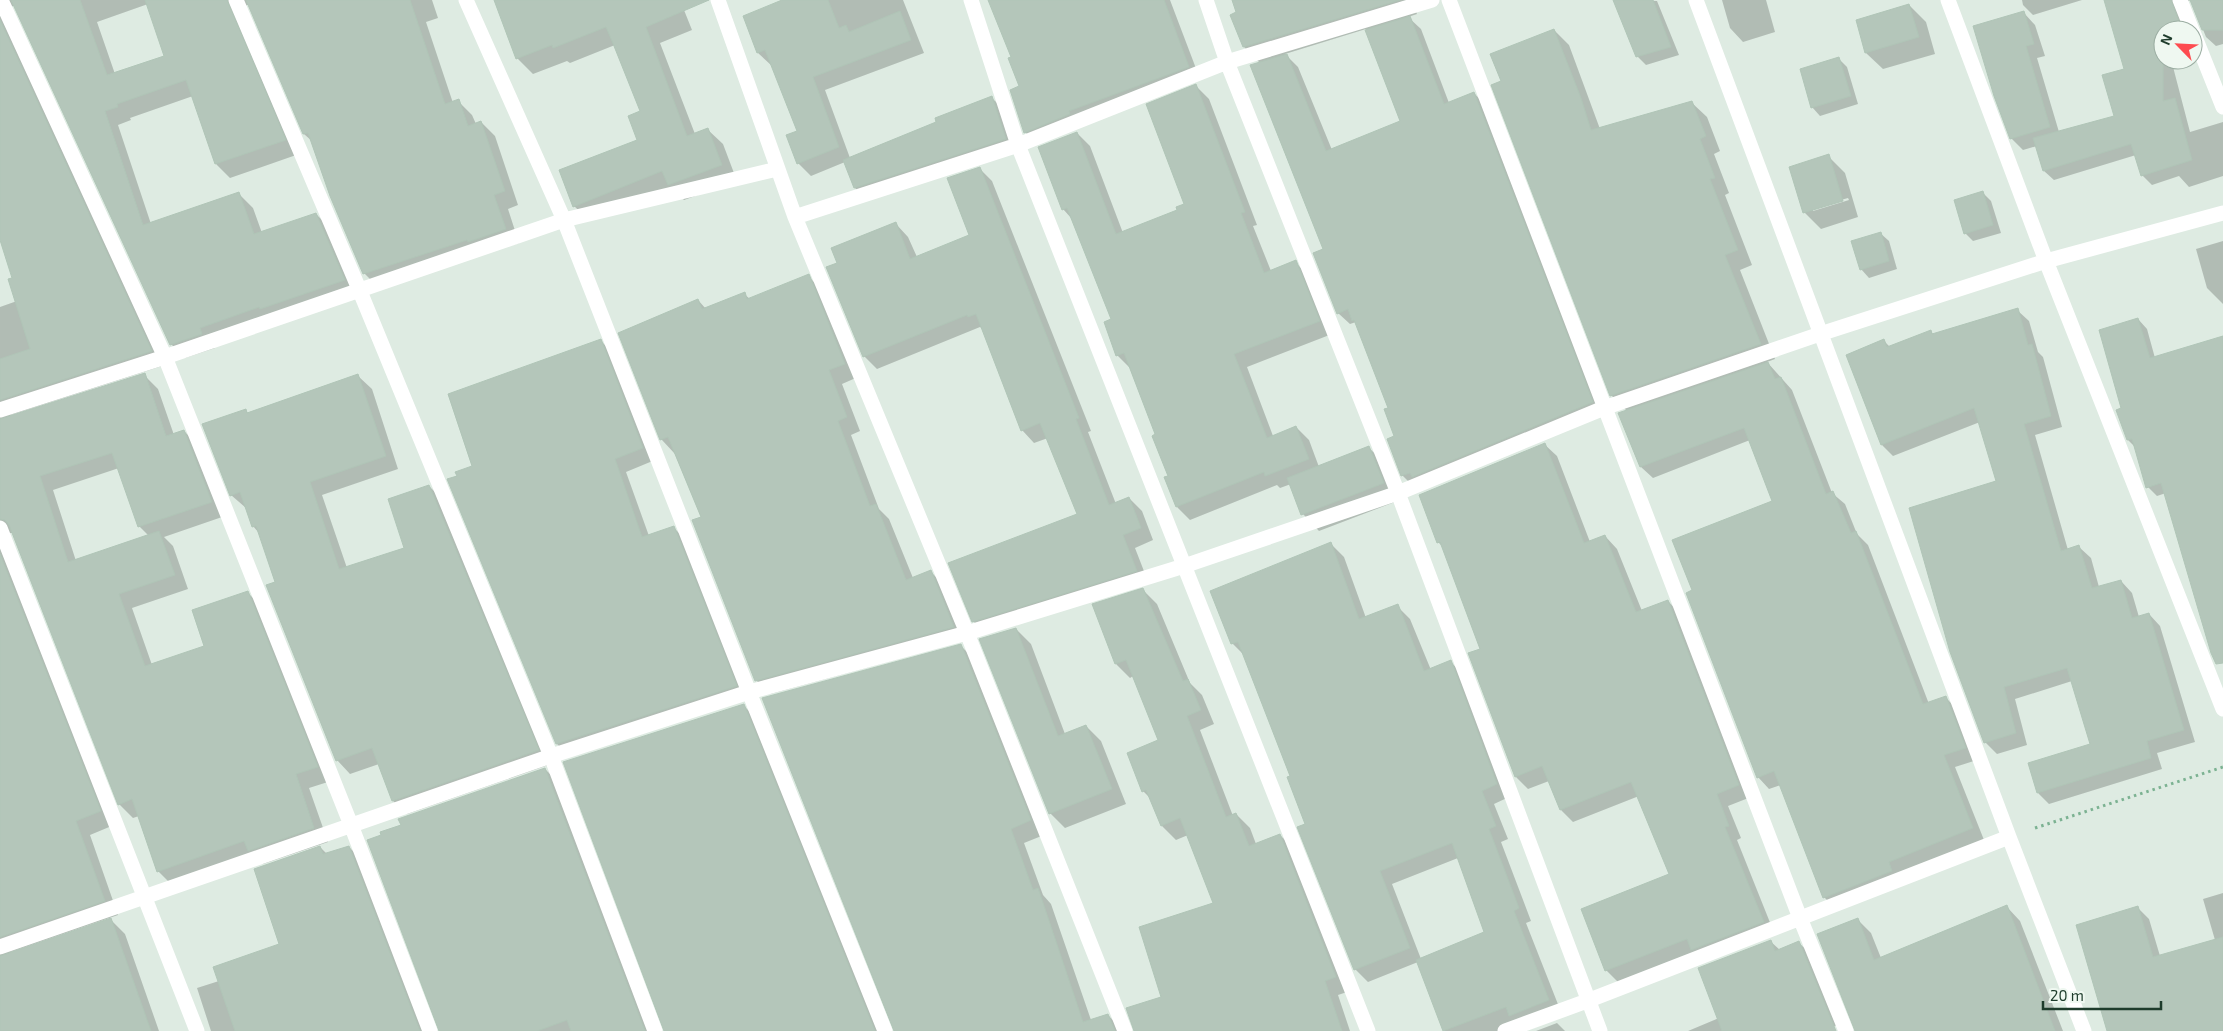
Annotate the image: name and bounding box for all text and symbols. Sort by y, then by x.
north arrow [2153,20,2203,70]
text: N [2156,31,2175,48]
scale bar [2043,978,2160,1010]
text: 20 m [2050,986,2084,1004]

